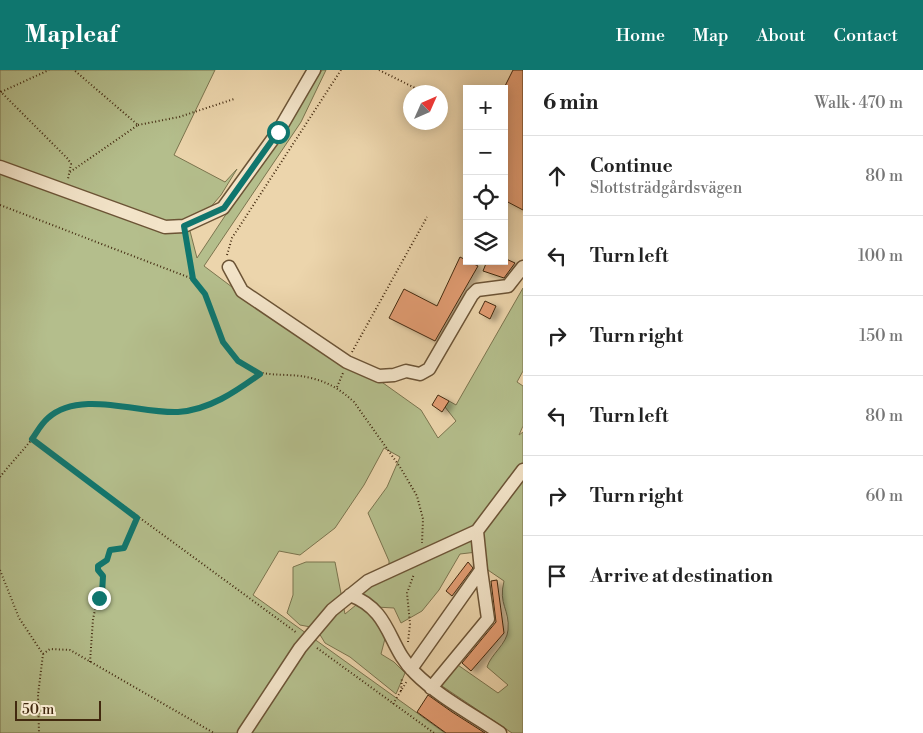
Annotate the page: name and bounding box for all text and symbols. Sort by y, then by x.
text: Mapleaf [25,20,118,50]
text: Home [616,24,665,47]
text: Map [693,24,729,47]
text: About [757,24,806,47]
text: Contact [834,24,898,47]
north arrow [403,85,448,130]
map controls [463,85,508,265]
button: + [463,85,508,130]
text: 6 min [543,90,598,116]
text: Walk · 470 m [815,93,903,113]
route start [267,121,290,144]
button: − [463,130,508,175]
text: Continue [590,154,673,178]
icon: ahead [543,162,571,190]
text: 80 m [865,166,903,186]
button: locate [463,175,508,220]
text: Slottsträdgårdsvägen [590,178,742,198]
button: layers [463,220,508,265]
icon: left [543,242,571,270]
text: Turn left [590,244,669,268]
text: 100 m [858,246,903,266]
icon: right [543,322,571,350]
text: Turn right [590,324,683,348]
text: 150 m [859,326,903,346]
icon: left [543,402,571,430]
text: Turn left [590,404,669,428]
text: 80 m [865,406,903,426]
icon: right [543,482,571,510]
text: Turn right [590,484,683,508]
text: 60 m [865,486,903,506]
icon: arrive [543,562,571,590]
text: Arrive at destination [590,564,773,588]
route end [88,587,111,610]
scale bar [15,698,101,721]
text: 50 m [22,701,54,719]

